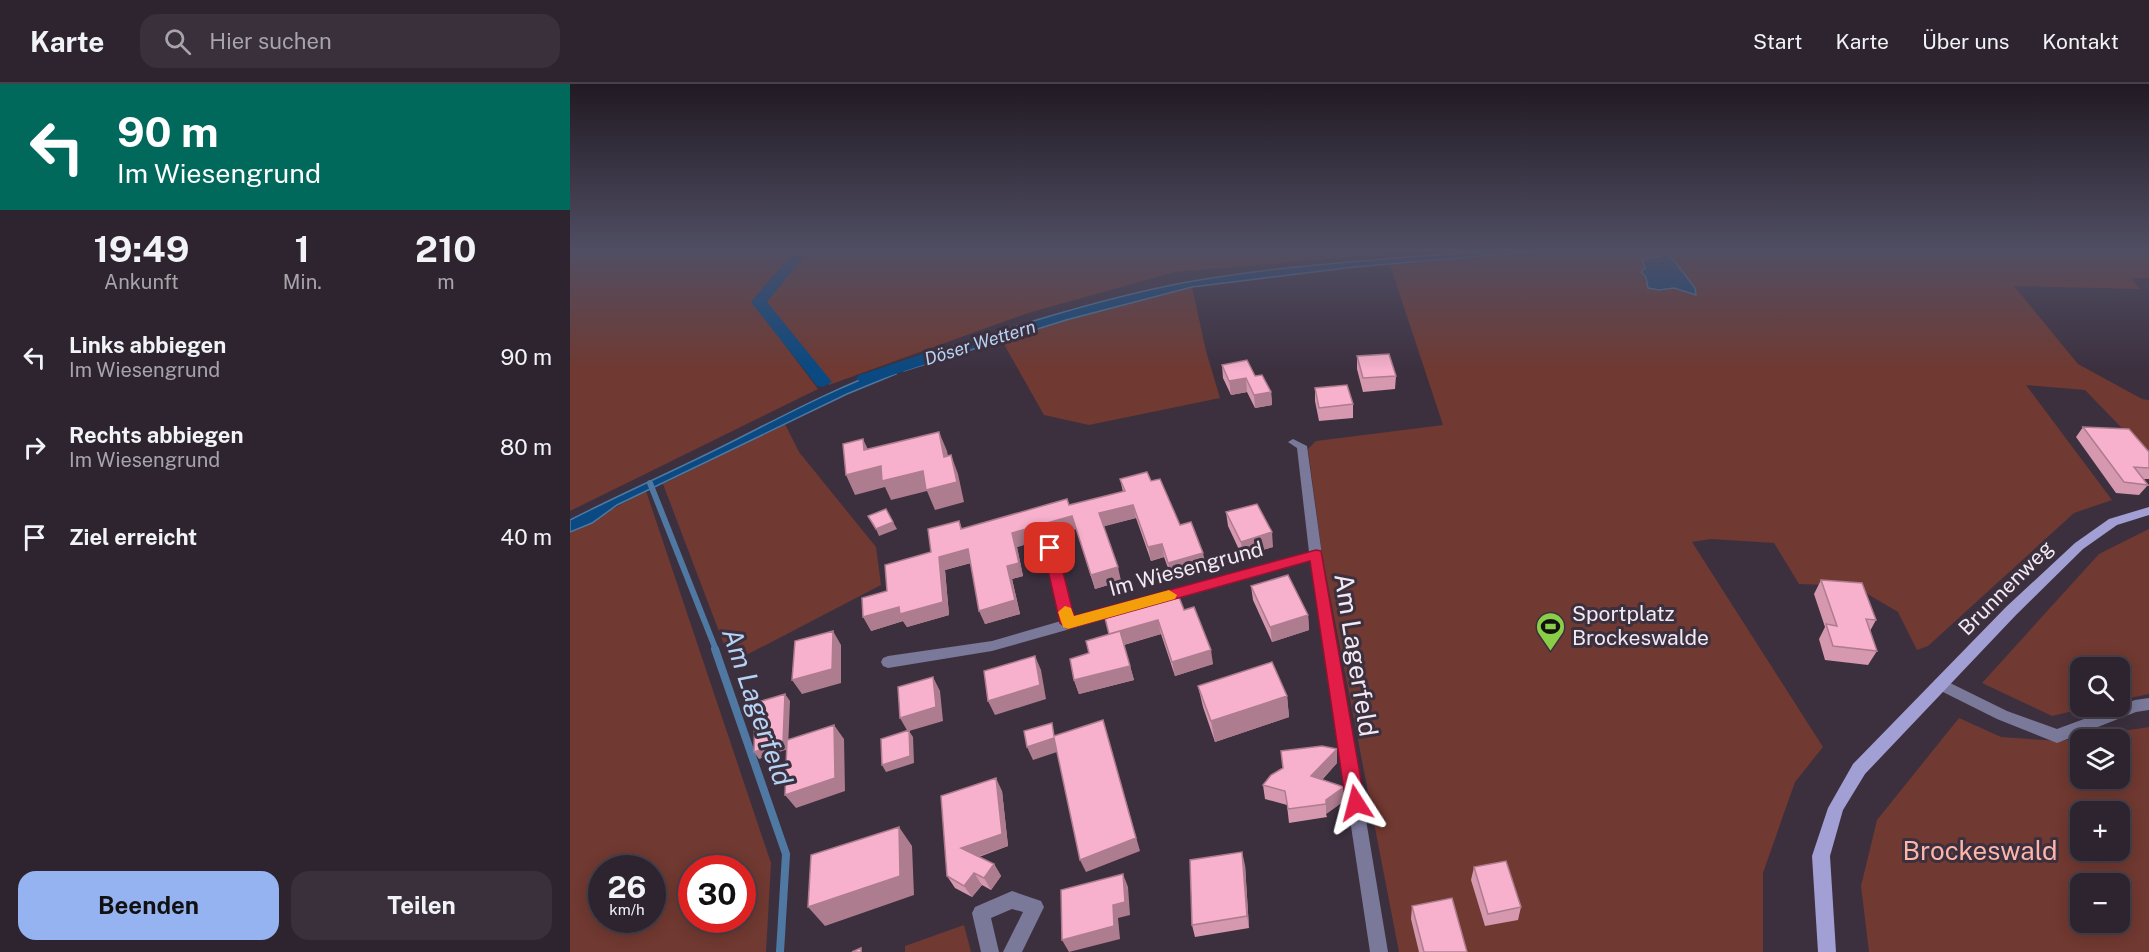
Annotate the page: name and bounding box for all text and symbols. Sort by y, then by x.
search box [140,14,560,68]
text: Karte [30,25,104,58]
icon: search [161,25,194,58]
text: Hier suchen [209,28,332,54]
text: Start [1753,29,1802,54]
text: Karte [1835,29,1889,54]
text: Über uns [1922,29,2009,54]
text: Kontakt [2042,29,2119,54]
text: 90 m [117,107,219,156]
icon: left [18,108,96,186]
text: Im Wiesengrund [117,157,321,189]
text: 19:49 [93,228,189,270]
text: 1 [295,228,310,270]
text: 210 [415,228,477,270]
text: Ankunft [104,270,179,294]
text: Min. [283,270,322,294]
text: m [437,270,454,294]
water label: Döser Wettern [922,316,1038,369]
text: Links abbiegen [69,332,226,358]
icon: left [18,341,51,374]
text: 90 m [501,344,552,370]
text: Im Wiesengrund [69,358,220,382]
text: Rechts abbiegen [69,422,244,448]
icon: right [18,431,51,464]
text: 80 m [500,434,552,460]
text: Im Wiesengrund [69,448,220,472]
icon: arrive [18,521,51,554]
pin [1024,522,1075,573]
text: Ziel erreicht [69,524,197,550]
text: 40 m [500,524,552,550]
icon: arrive [1033,531,1066,564]
street label: Brunnenweg [1953,535,2058,640]
street label: Im Wiesengrund [1106,536,1266,601]
street label: Am Lagerfeld [1328,571,1385,739]
place label: Sportplatz Brockeswalde [1572,601,1709,650]
sports icon: Sportplatz Brockeswalde [1535,610,1567,652]
water label: Am Lagerfeld [716,624,800,790]
map controls [2070,657,2130,933]
button: search [2070,657,2130,717]
button: layers [2070,729,2130,789]
position arrow [1324,771,1388,835]
button: + [2070,801,2130,861]
park label: Brockeswald [1903,835,2057,866]
speed limit sign: 30 [678,855,756,933]
text: 26 [608,869,646,905]
button: Beenden [18,871,279,940]
button: Teilen [291,871,552,940]
button: − [2070,873,2130,933]
text: km/h [609,901,645,918]

